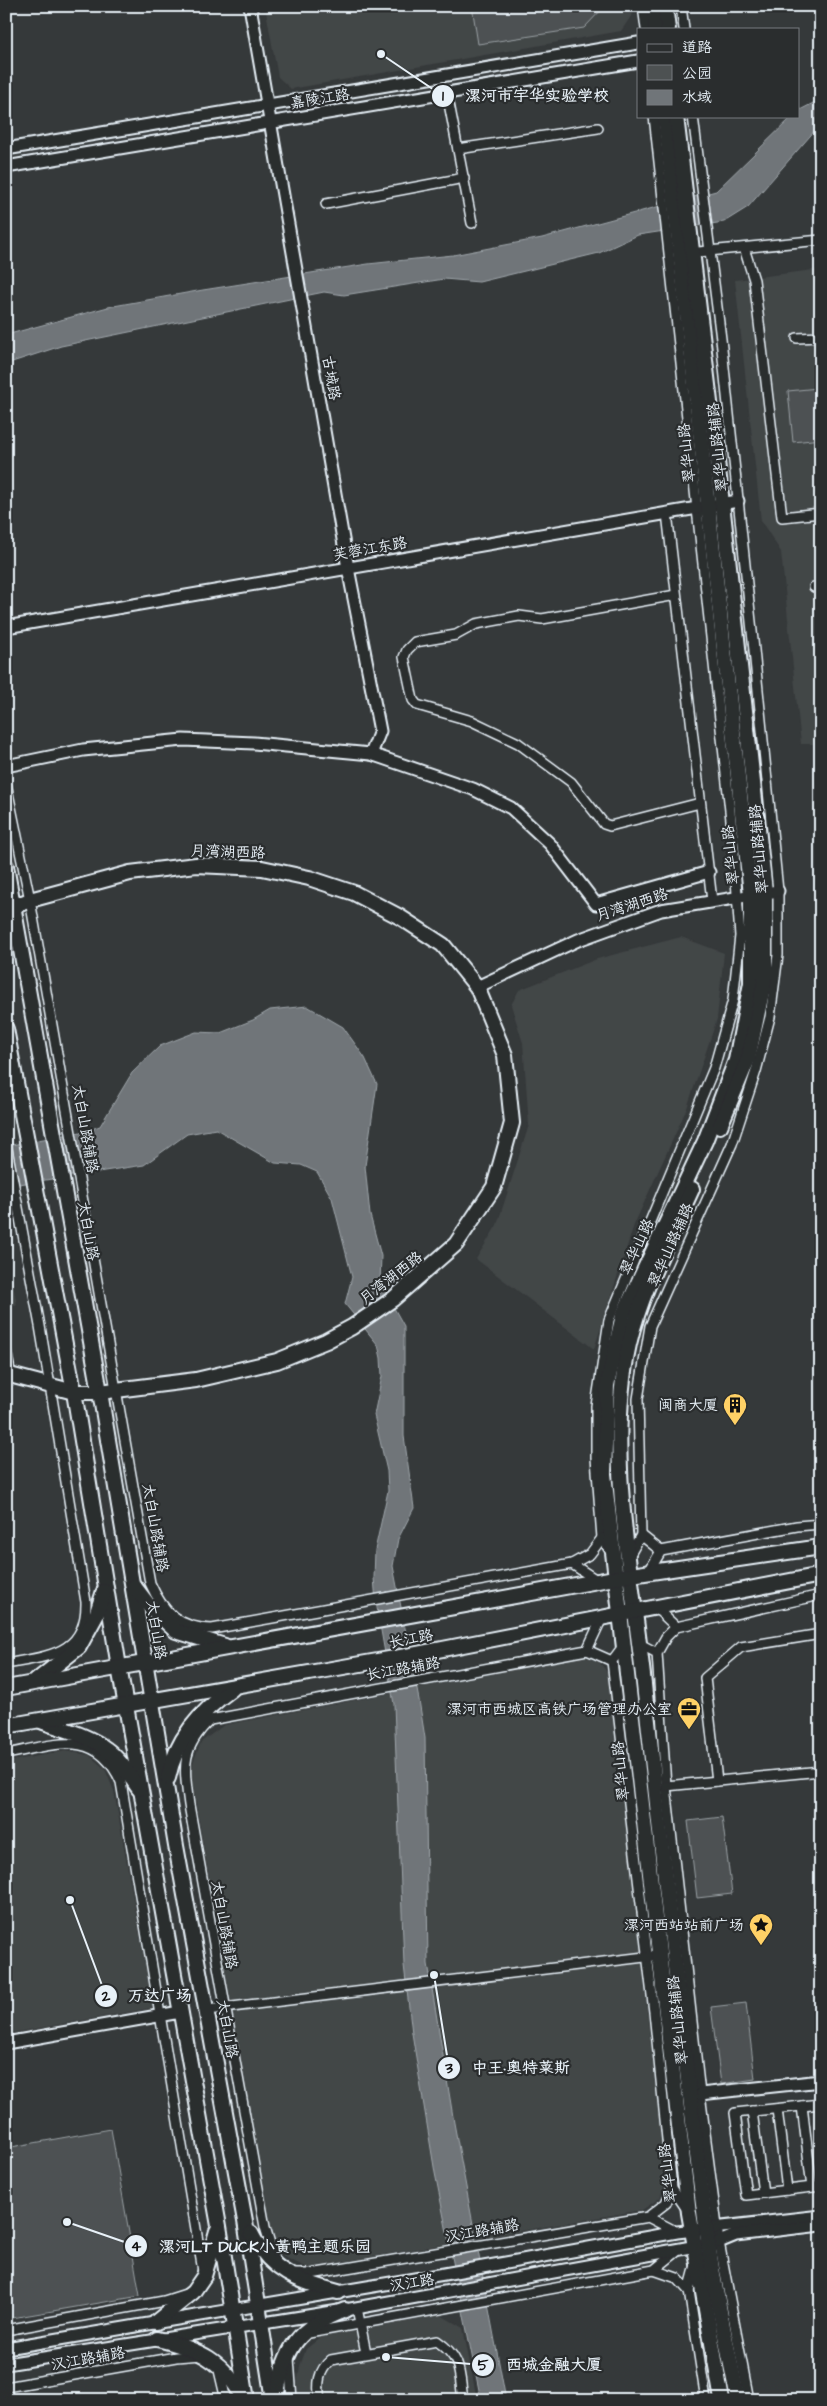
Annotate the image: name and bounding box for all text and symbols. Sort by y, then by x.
legend [637,28,800,118]
text: 道路 [682,37,712,58]
text: 公园 [682,63,712,84]
callout: 漯河市宇华实验学校 [430,80,619,111]
street label: 嘉陵江路 [289,84,351,114]
text: 漯河市宇华实验学校 [465,85,609,107]
text: 1 [442,86,444,107]
text: 水域 [682,87,712,108]
street label: 古城路 [317,354,345,402]
street label: 翠华山路辅路 [703,401,733,493]
street label: 翠华山路 [673,422,701,484]
street label: 芙蓉江东路 [331,532,409,566]
street label: 翠华山路辅路 [745,803,773,895]
street label: 翠华山路 [717,824,745,886]
street label: 月湾湖西路 [190,840,266,864]
street label: 月湾湖西路 [593,883,671,927]
street label: 太白山路辅路 [67,1083,103,1175]
street label: 太白山路 [72,1200,104,1262]
street label: 翠华山路辅路 [643,1200,699,1290]
street label: 翠华山路 [615,1215,659,1279]
street label: 月湾湖西路 [355,1247,427,1309]
building icon: 闽商大厦 [722,1392,748,1426]
place label: 闽商大厦 [658,1395,718,1416]
street label: 太白山路辅路 [137,1482,173,1574]
street label: 太白山路 [141,1599,171,1661]
street label: 长江路 [387,1624,435,1654]
street label: 长江路辅路 [364,1652,442,1686]
office icon: 漯河市西城区高铁广场管理办公室 [676,1696,702,1730]
place label: 漯河市西城区高铁广场管理办公室 [447,1699,672,1720]
street label: 翠华山路 [607,1740,635,1802]
street label: 太白山路辅路 [206,1879,242,1971]
place icon: 漯河西站站前广场 [748,1912,774,1946]
place label: 漯河西站站前广场 [624,1915,744,1936]
street label: 翠华山路辅路 [663,1974,693,2066]
callout: 万达广场 [93,1980,202,2011]
text: 万达广场 [128,1985,192,2007]
text: 2 [101,1986,111,2007]
street label: 太白山路 [211,1998,243,2060]
callout: 中王·奥特莱斯 [437,2052,580,2083]
text: 中王·奥特莱斯 [472,2057,570,2079]
text: 3 [444,2058,453,2079]
street label: 翠华山路 [654,2142,682,2204]
street label: 汉江路辅路 [443,2214,521,2248]
callout: 漯河LT DUCK小黄鸭主题乐园 [124,2230,381,2261]
text: 4 [131,2236,142,2257]
text: 漯河LT DUCK小黄鸭主题乐园 [159,2236,371,2258]
street label: 汉江路 [388,2269,436,2297]
street label: 汉江路辅路 [49,2342,127,2376]
callout: 西城金融大厦 [471,2349,612,2380]
text: 西城金融大厦 [506,2354,602,2376]
text: 5 [478,2355,489,2376]

